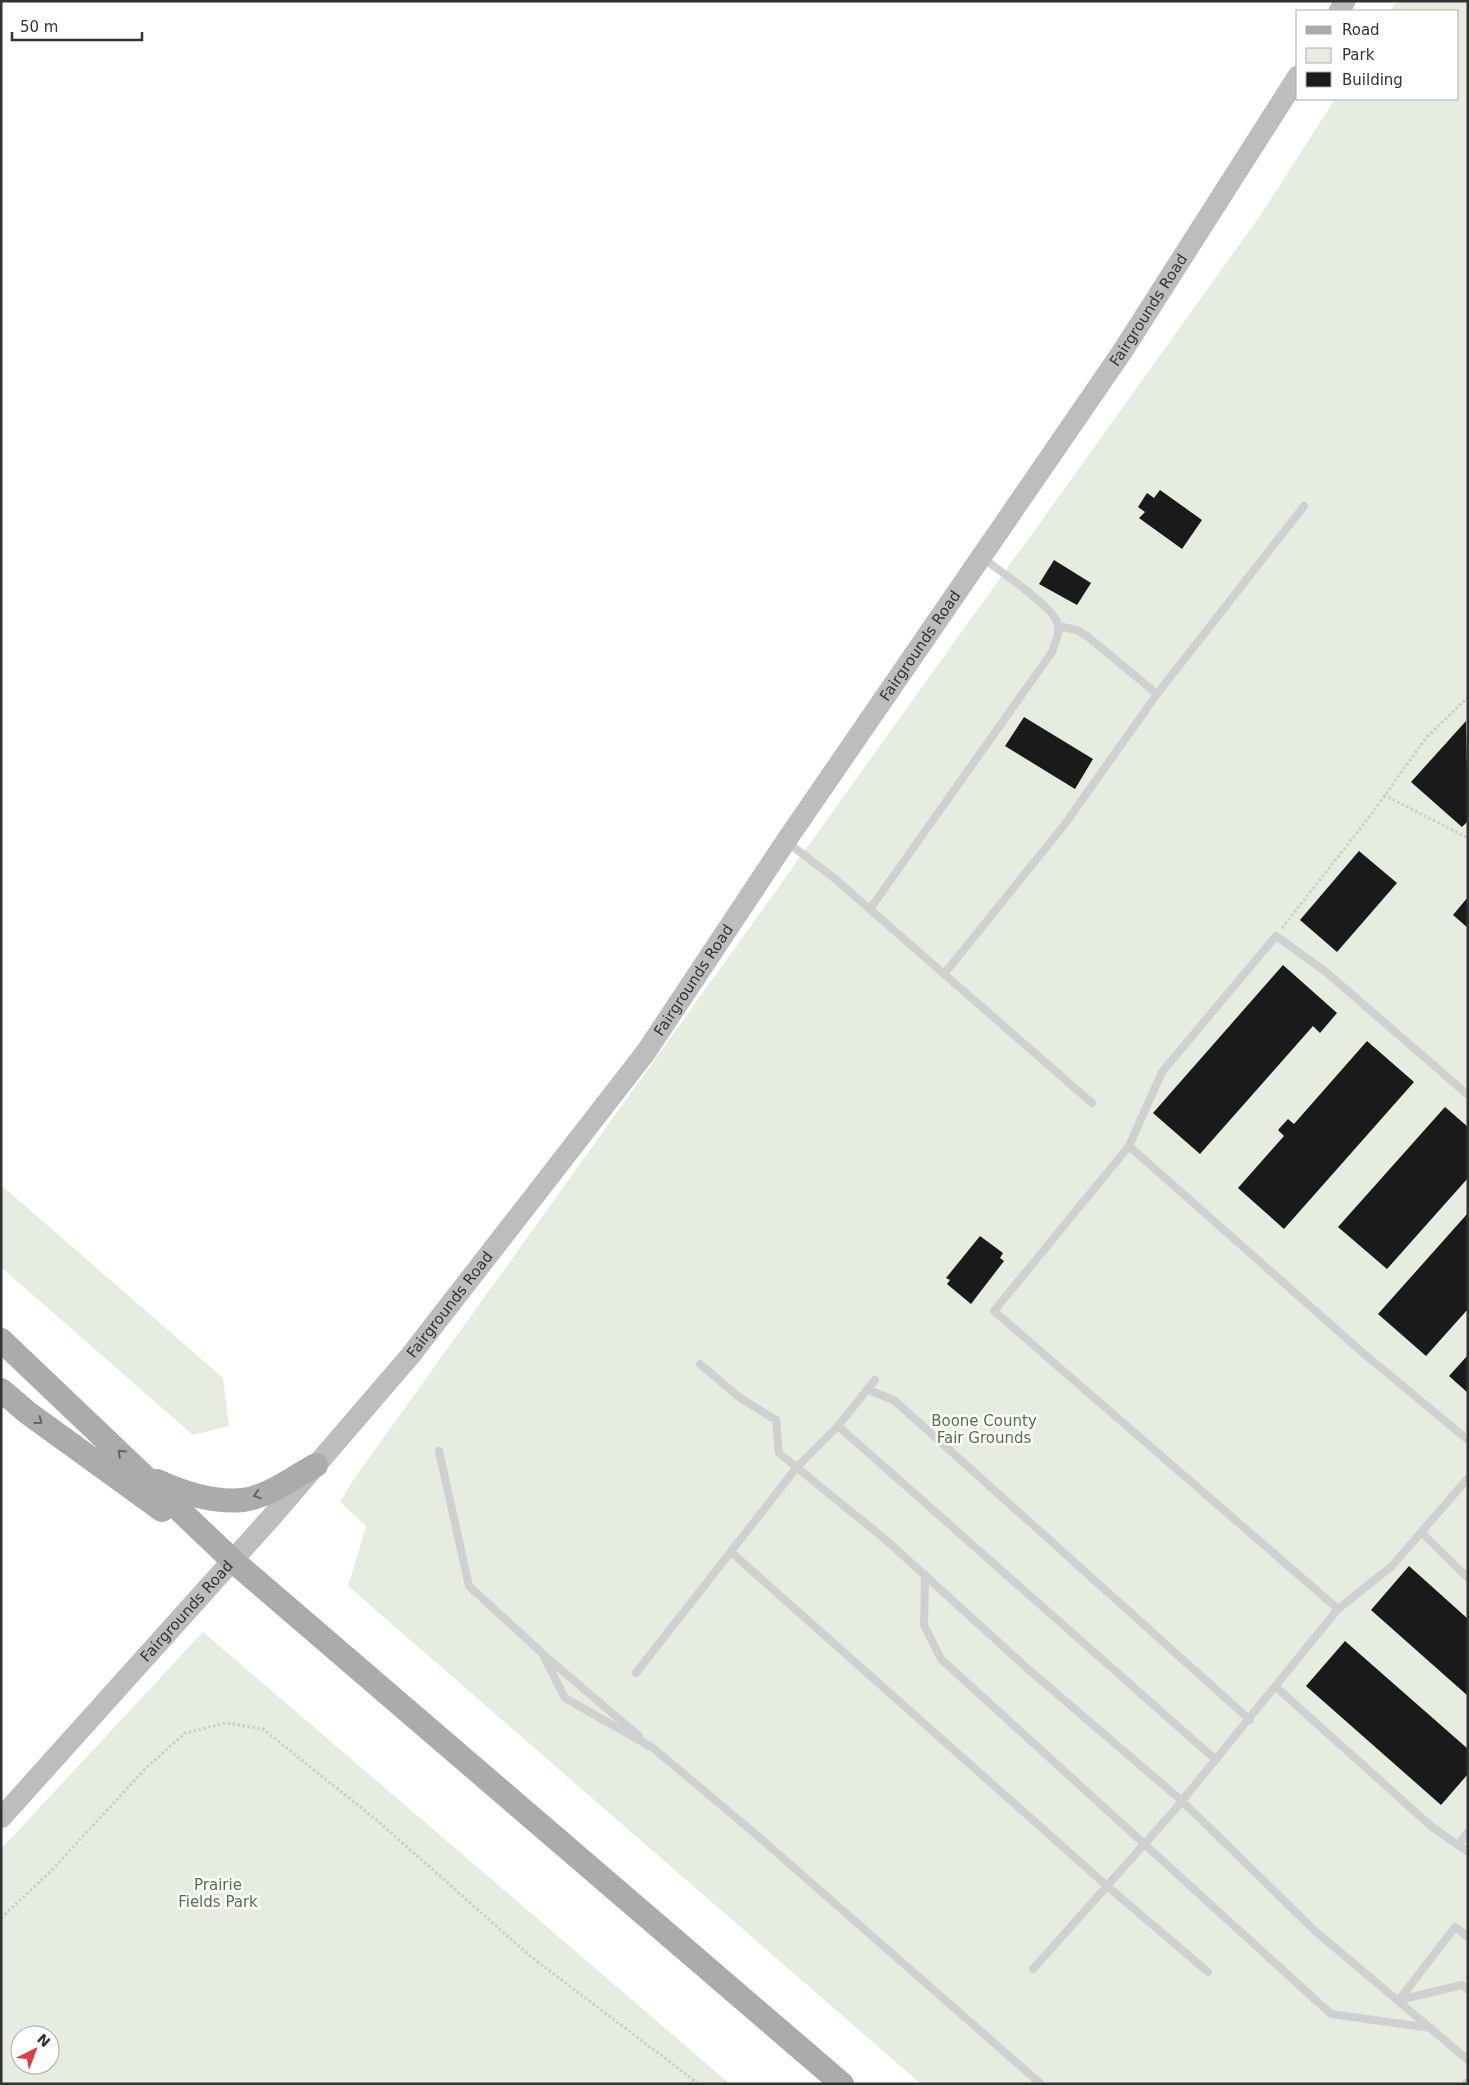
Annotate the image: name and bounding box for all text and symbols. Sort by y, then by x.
scale bar [12,10,142,42]
legend [1296,10,1459,100]
text: 50 m [20,18,58,36]
text: Road [1342,21,1380,39]
text: Park [1342,46,1375,64]
text: Building [1342,71,1403,89]
street label: Fairgrounds Road [1106,251,1191,370]
street label: Fairgrounds Road [876,587,964,704]
street label: Fairgrounds Road [650,921,737,1039]
street label: Fairgrounds Road [403,1248,497,1362]
park label: Boone County Fair Grounds [931,1412,1037,1447]
one-way arrow [33,1415,43,1424]
one-way arrow [117,1450,126,1459]
one-way arrow [254,1490,262,1500]
street label: Fairgrounds Road [137,1557,237,1666]
park label: Prairie Fields Park [178,1876,258,1911]
north arrow [10,2025,60,2075]
text: N [34,2030,53,2050]

